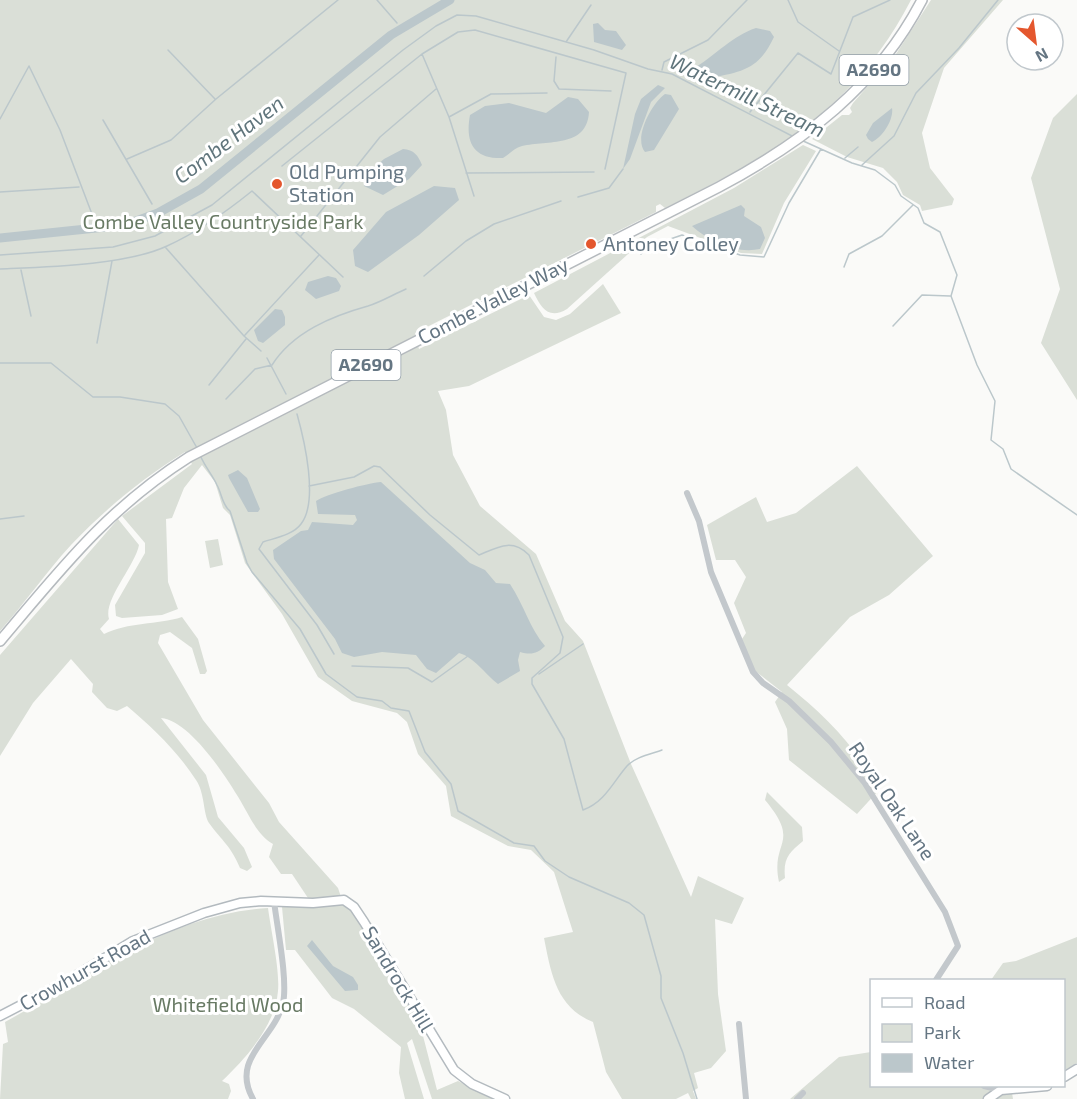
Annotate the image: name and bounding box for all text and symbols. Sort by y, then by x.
north arrow [1005,12,1065,72]
text: N [1033,45,1052,67]
water label: Watermill Stream [666,48,829,142]
road number: A2690 [840,55,908,85]
water label: Combe Haven [168,90,288,188]
place label: Old Pumping Station [289,159,404,206]
marker: Old Pumping Station [270,177,284,191]
park label: Combe Valley Countryside Park [83,209,363,233]
place label: Antoney Colley [603,231,739,255]
marker: Antoney Colley [584,237,598,251]
street label: Combe Valley Way [413,252,572,349]
road number: A2690 [332,350,400,380]
street label: Royal Oak Lane [845,737,941,864]
street label: Sandrock Hill [358,921,440,1036]
street label: Crowhurst Road [15,923,154,1015]
legend [870,979,1065,1087]
text: Road [924,991,965,1013]
park label: Whitefield Wood [152,992,304,1016]
text: Park [924,1021,961,1043]
text: Water [924,1051,974,1073]

